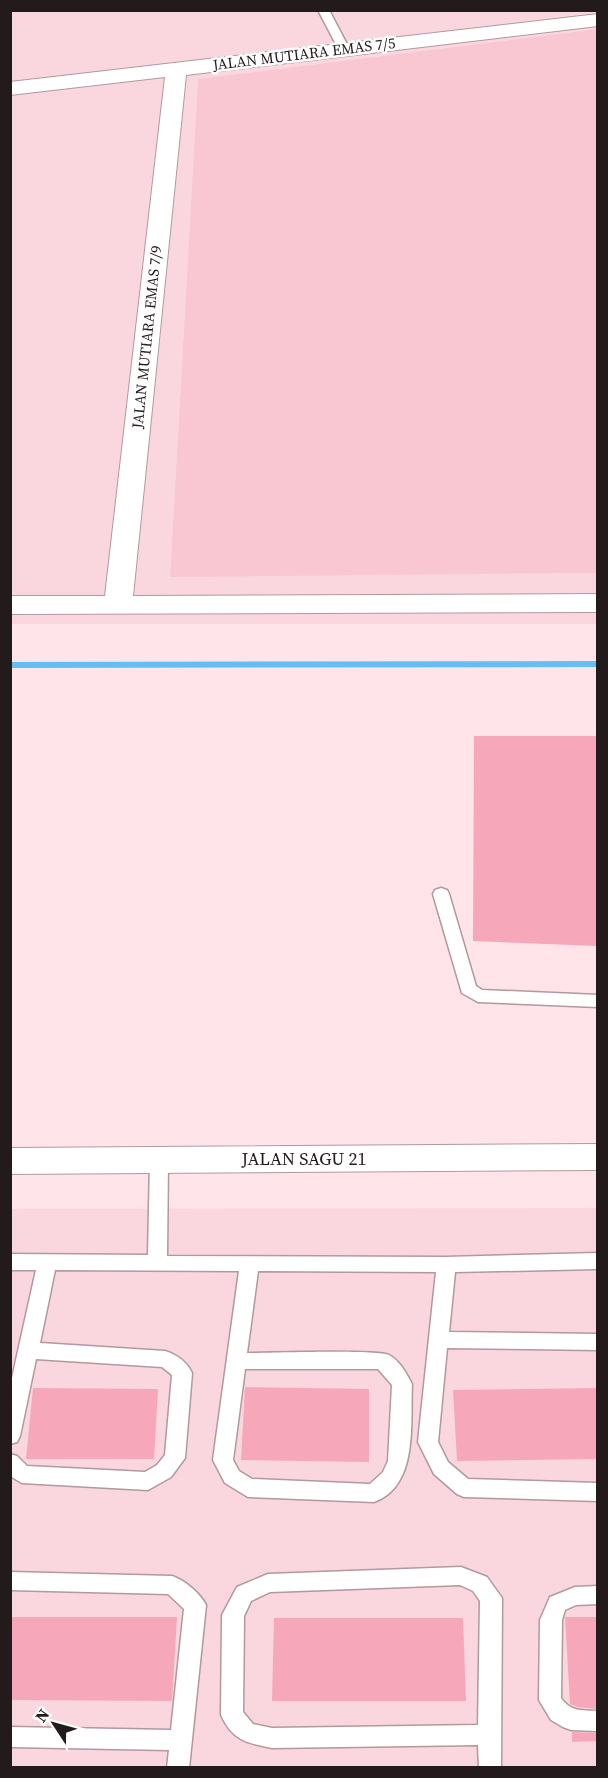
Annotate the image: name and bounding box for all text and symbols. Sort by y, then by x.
street label: JALAN MUTIARA EMAS 7/5 [210,32,396,75]
street label: JALAN MUTIARA EMAS 7/9 [126,244,167,430]
street label: JALAN SAGU 21 [240,1146,367,1171]
north arrow [24,1694,84,1754]
text: N [30,1704,54,1726]

